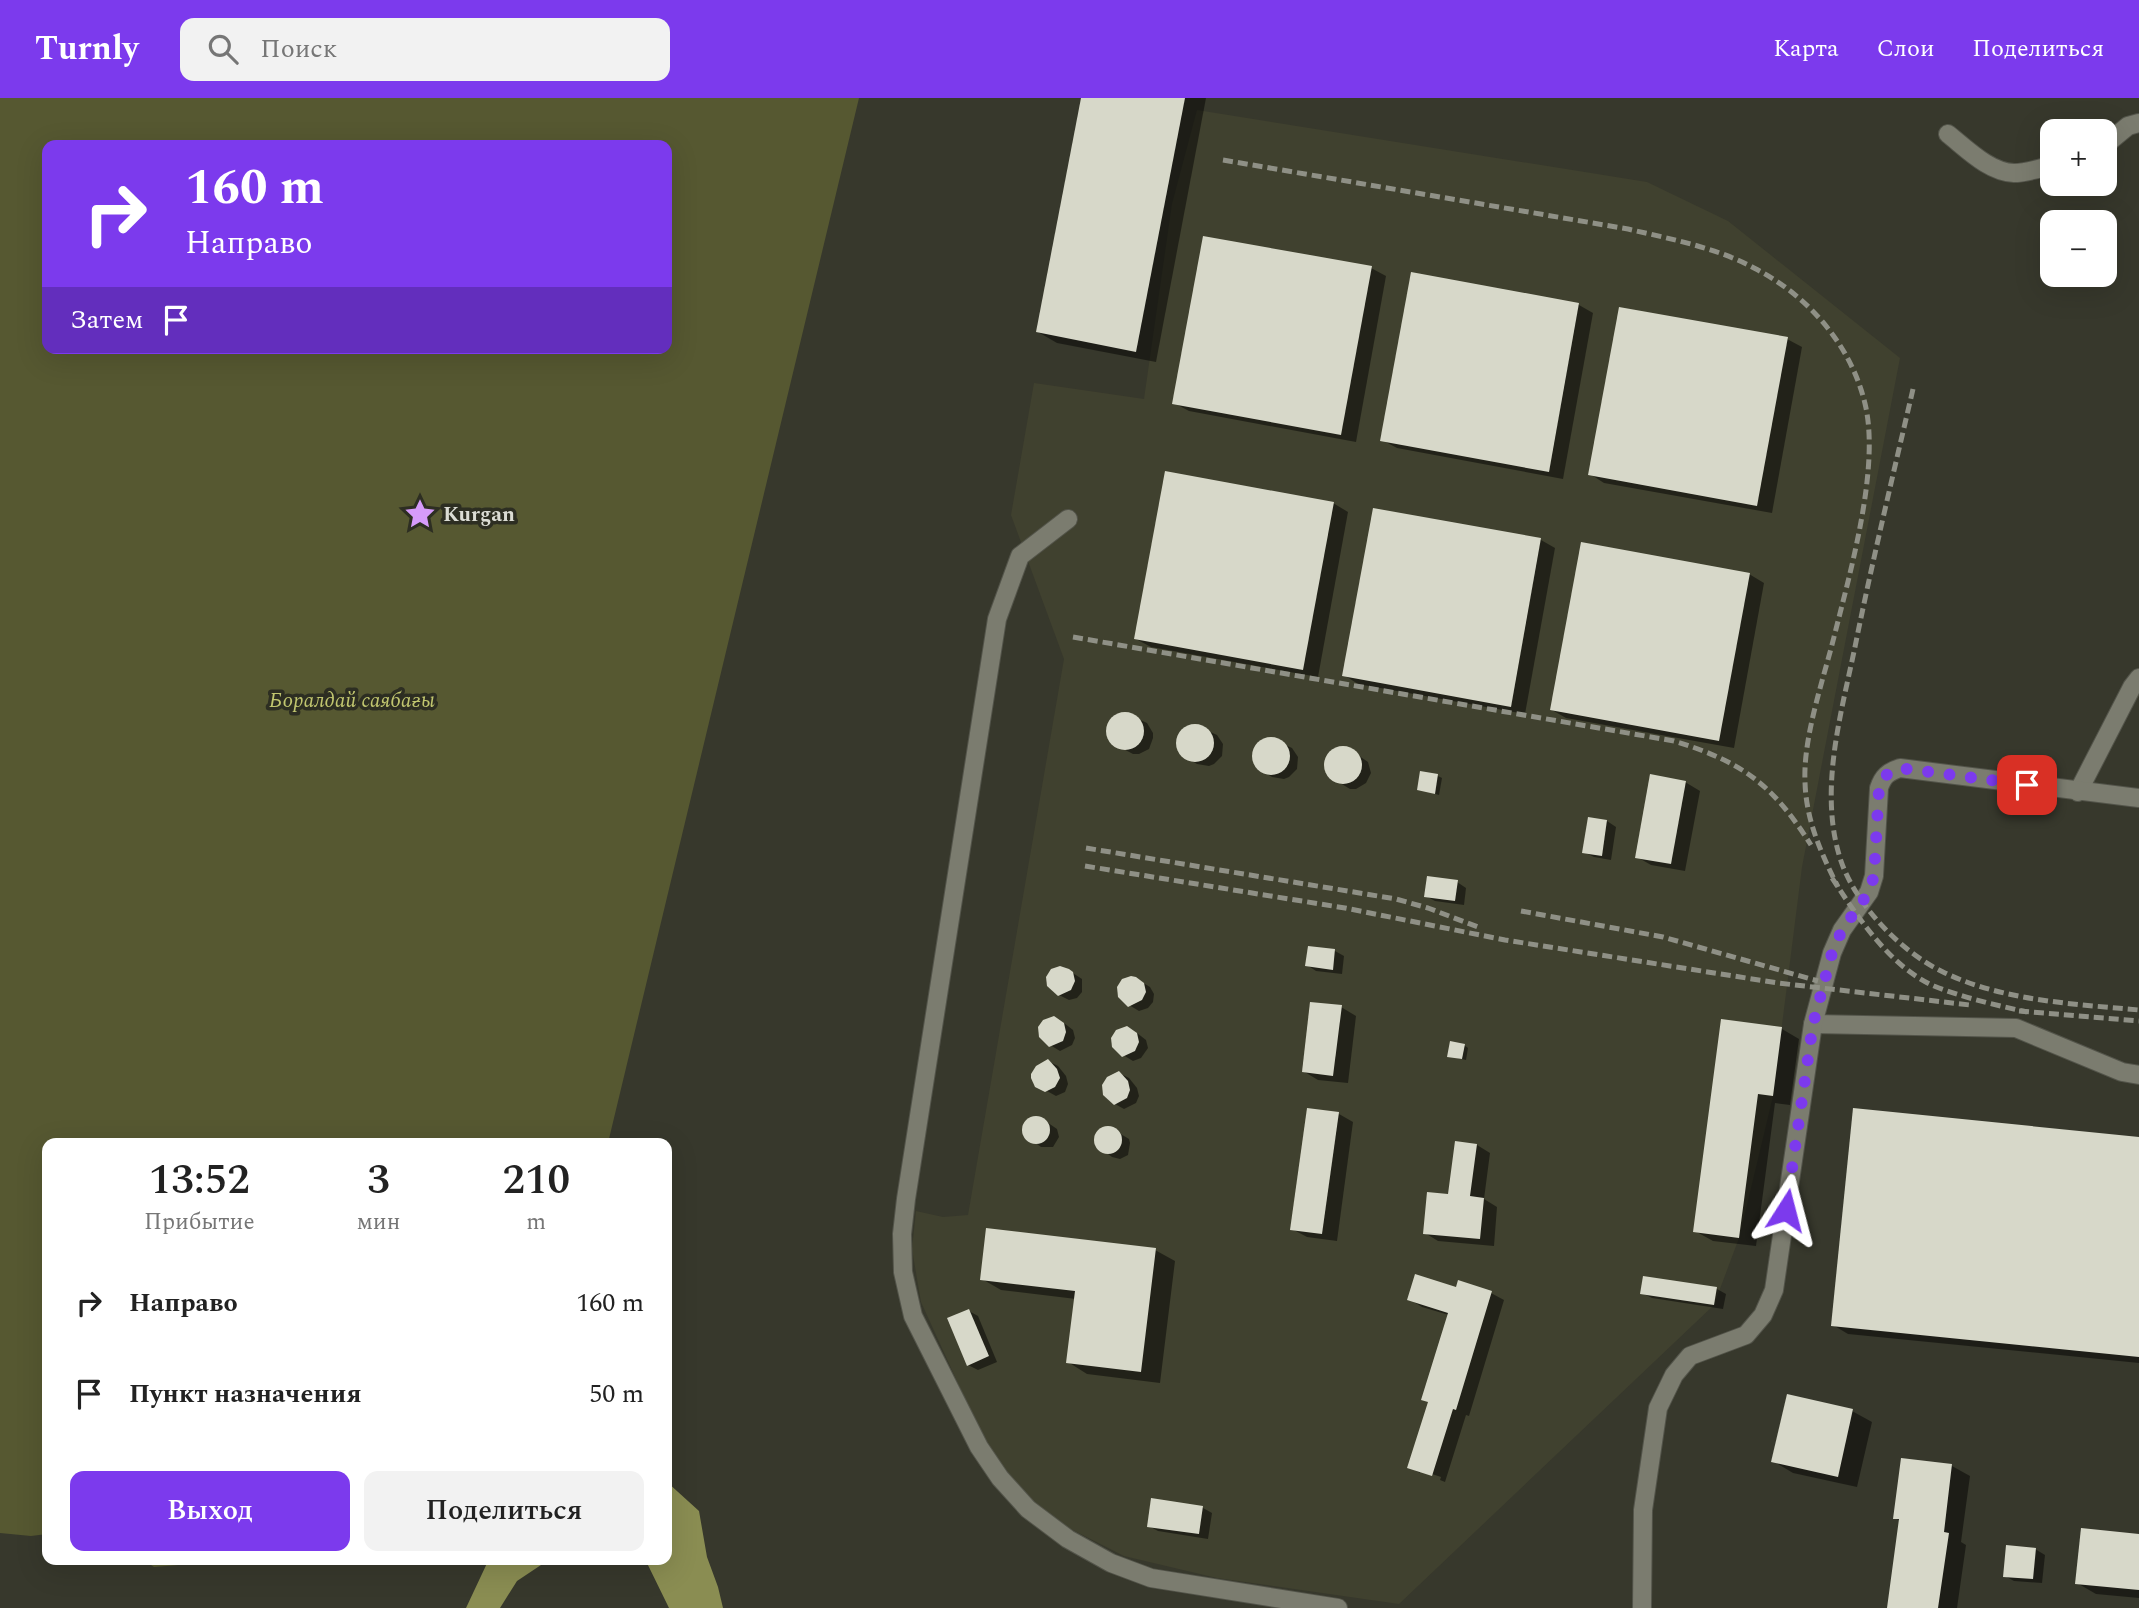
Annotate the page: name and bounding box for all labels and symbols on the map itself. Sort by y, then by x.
place icon: Kurgan [403,497,437,531]
place label: Kurgan [443,499,515,531]
park label: Боралдай саябағы [269,685,435,717]
pin [1997,755,2057,815]
position arrow [1749,1173,1823,1247]

